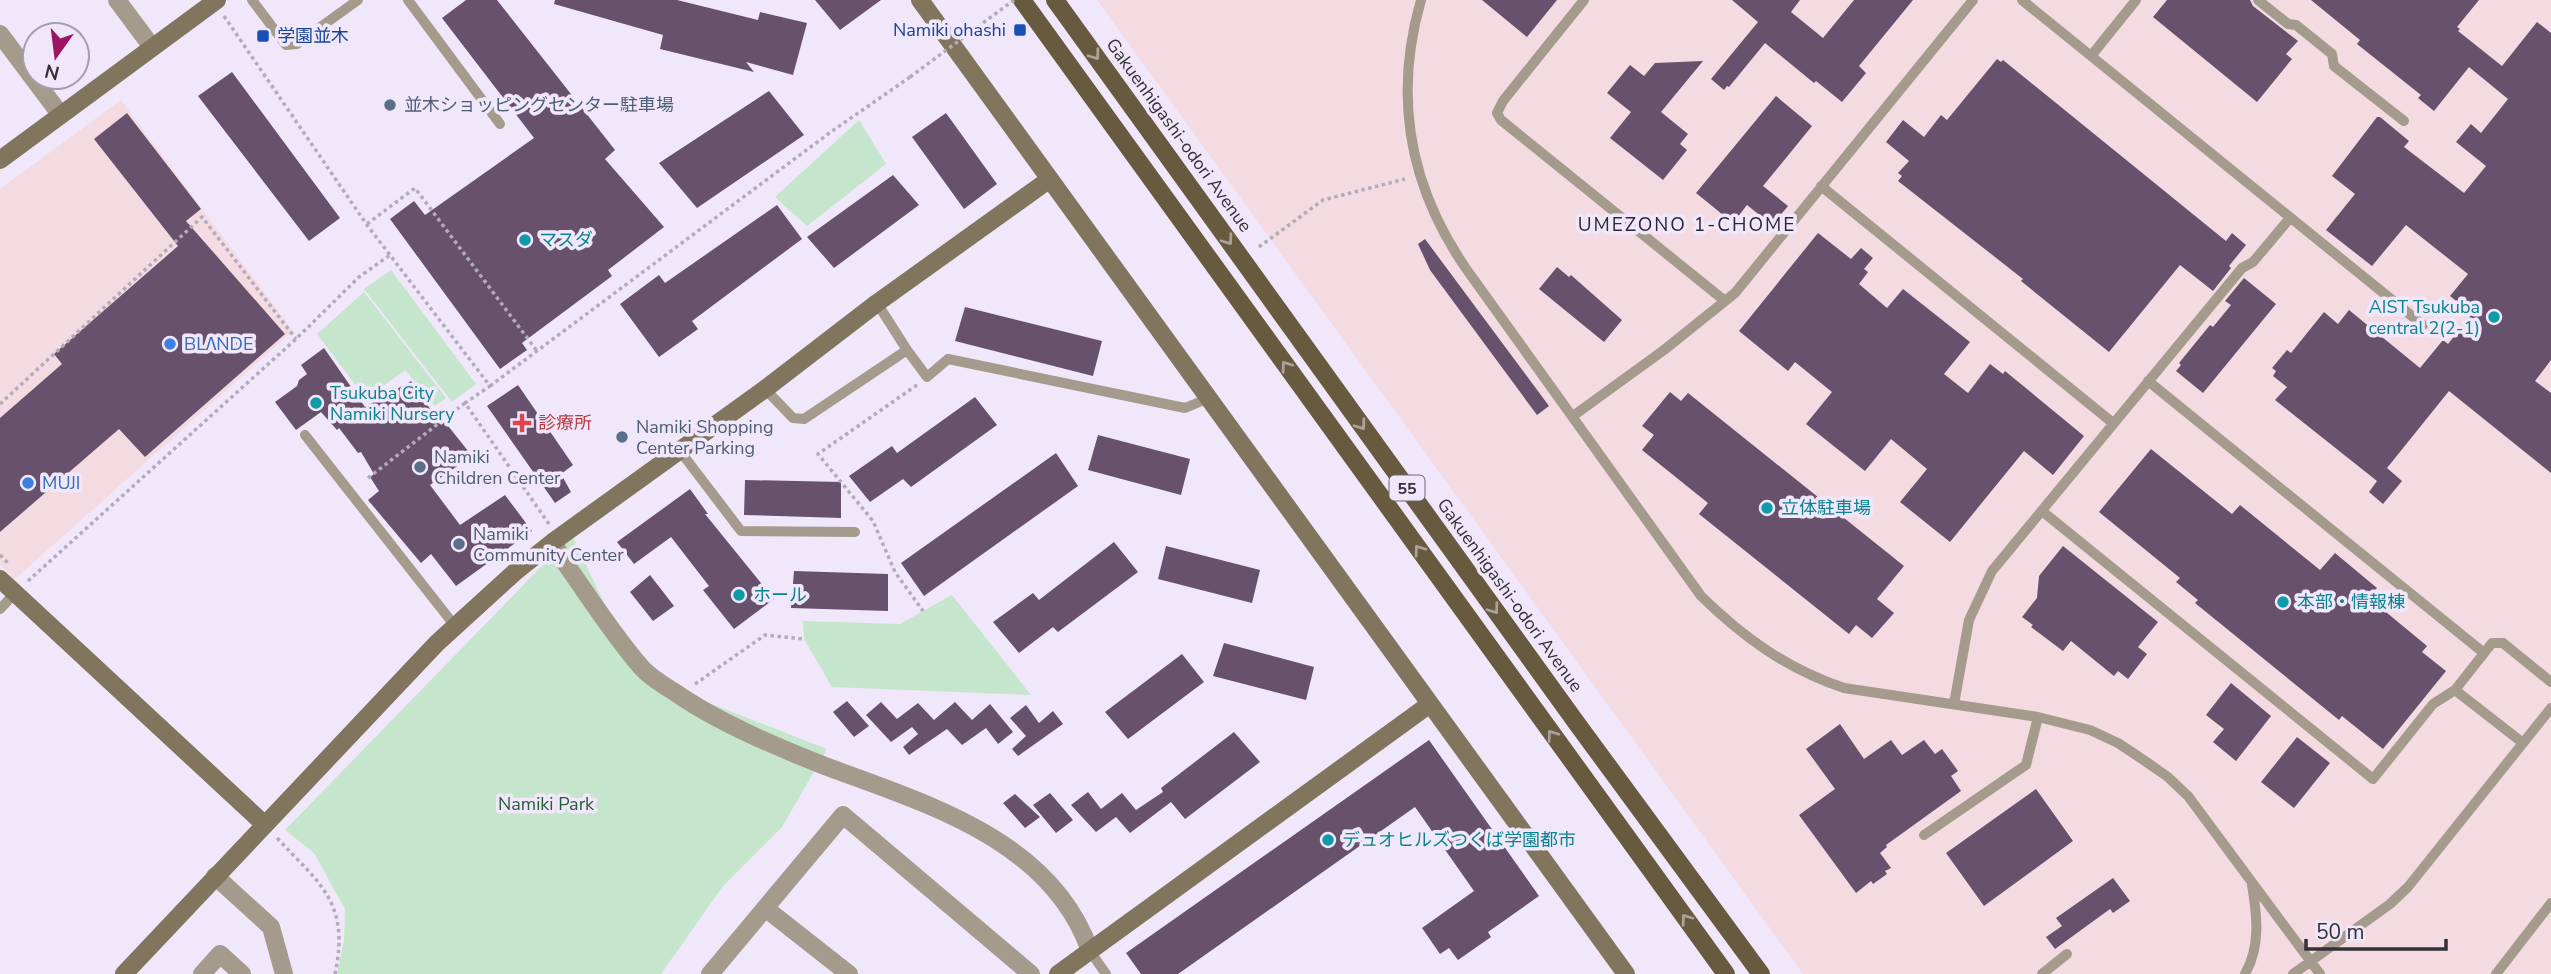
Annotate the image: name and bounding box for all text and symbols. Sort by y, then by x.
place label: Namiki ohashi [893,18,1006,42]
north arrow [21,21,91,91]
marker: Namiki ohashi [1012,22,1028,38]
place label: 学園並木 [277,24,349,48]
marker: 学園並木 [255,28,271,44]
street label: Gakuenhigashi-odori Avenue [1101,33,1257,237]
one-way arrow [1087,47,1099,60]
text: N [42,57,62,86]
place label: 並木ショッピングセンター駐車場 [404,93,674,117]
marker: 並木ショッピングセンター駐車場 [382,97,398,113]
district label: UMEZONO 1-CHOME [1578,212,1796,238]
place label: マスダ [539,228,593,252]
marker: マスダ [517,232,533,248]
one-way arrow [1220,232,1232,245]
place label: AIST Tsukuba central 2(2-1) [2368,295,2480,340]
marker: AIST Tsukuba central 2(2-1) [2486,309,2502,325]
place label: BLΛNDE [184,332,253,356]
marker: BLΛNDE [162,336,178,352]
one-way arrow [1282,361,1294,374]
place label: Tsukuba City Namiki Nursery [330,381,455,426]
marker: Tsukuba City Namiki Nursery [308,395,324,411]
place label: 診療所 [538,411,592,435]
marker: 診療所 [512,413,532,433]
place label: Namiki Shopping Center Parking [636,415,773,460]
one-way arrow [1353,417,1365,429]
marker: Namiki Shopping Center Parking [614,429,630,445]
place label: Namiki Children Center [434,445,561,490]
marker: Namiki Children Center [412,459,428,475]
place label: MUJI [42,471,80,495]
marker: MUJI [20,475,36,491]
road number: 55 [1390,475,1424,500]
street label: Gakuenhigashi-odori Avenue [1432,493,1588,697]
place label: 立体駐車場 [1781,496,1871,520]
marker: 立体駐車場 [1759,500,1775,516]
place label: Namiki Community Center [473,522,624,567]
marker: Namiki Community Center [451,536,467,552]
one-way arrow [1415,546,1427,558]
place label: ホール [753,583,807,607]
marker: ホール [731,587,747,603]
place label: 本部・情報棟 [2297,590,2405,614]
marker: 本部・情報棟 [2275,594,2291,610]
one-way arrow [1486,601,1498,614]
one-way arrow [1548,730,1560,743]
park label: Namiki Park [498,792,595,816]
place label: デュオヒルズつくば学園都市 [1342,828,1576,852]
marker: デュオヒルズつくば学園都市 [1320,832,1336,848]
scale bar [2306,908,2446,952]
one-way arrow [1682,914,1694,927]
text: 50 m [2316,918,2365,946]

